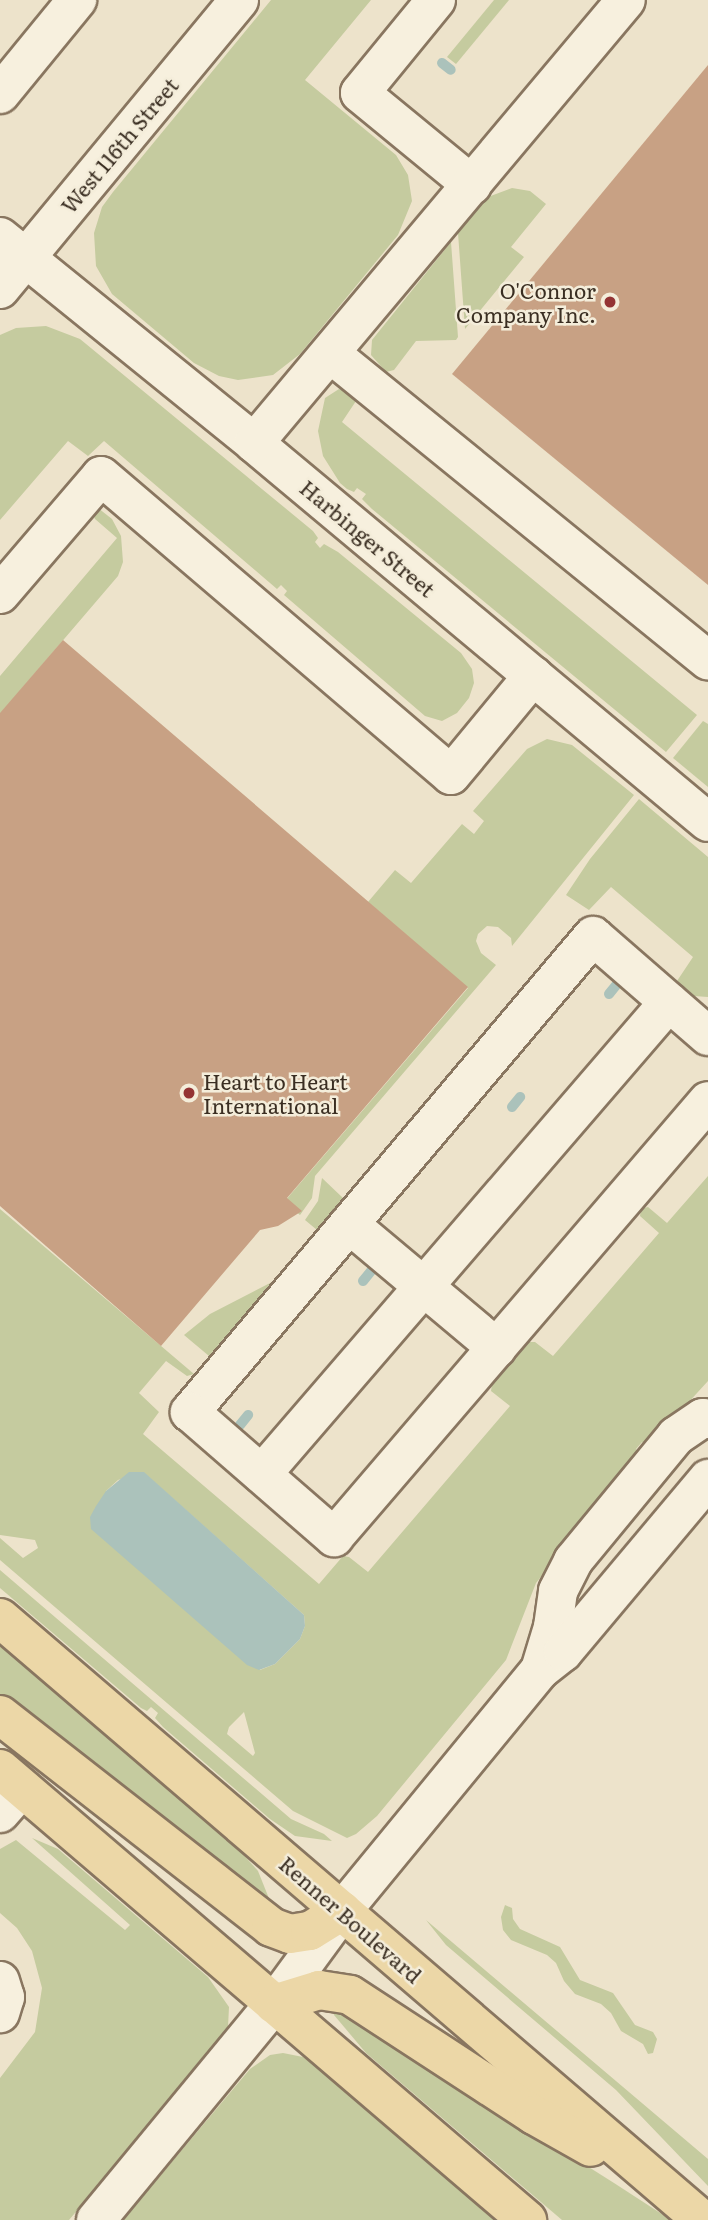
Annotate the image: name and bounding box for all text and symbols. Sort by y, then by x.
street label: West 116th Street [55,72,183,218]
place label: O'Connor Company Inc. [456,277,596,327]
marker: O'Connor Company Inc. [602,294,618,310]
street label: Harbinger Street [296,474,440,602]
place label: Heart to Heart International [203,1068,348,1118]
marker: Heart to Heart International [181,1085,197,1101]
street label: Renner Boulevard [275,1850,427,1988]

